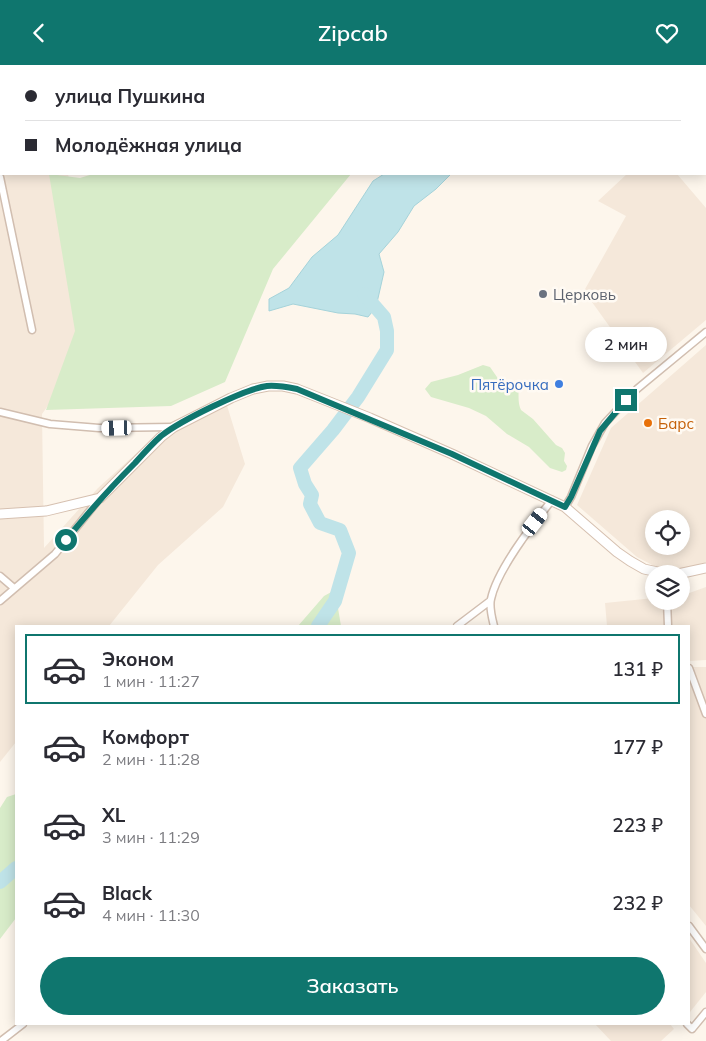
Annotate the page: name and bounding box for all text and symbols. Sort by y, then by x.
icon: back [25,19,53,47]
text: Zipcab [318,19,388,47]
icon: heart [653,19,681,47]
text: улица Пушкина [55,84,205,108]
text: Молодёжная улица [55,133,242,157]
place label: Церковь [553,285,616,304]
marker: Церковь [537,288,549,300]
callout: 2 мин [585,327,667,363]
text: 2 мин [604,334,648,354]
place label: Пятёрочка [471,375,549,394]
marker: Пятёрочка [553,378,565,390]
route end [615,389,637,411]
place label: Барс [658,414,694,433]
marker: Барс [642,417,654,429]
car [101,420,132,436]
car [519,506,550,538]
map controls [645,510,690,610]
button: locate [645,510,690,555]
route start [55,529,77,551]
button: layers [645,565,690,610]
icon: car [42,647,87,692]
text: Эконом [102,647,174,671]
text: 131 ₽ [612,657,663,681]
text: 1 мин · 11:27 [102,671,200,691]
icon: car [42,725,87,770]
text: Комфорт [102,725,189,749]
text: 177 ₽ [612,735,663,759]
text: 2 мин · 11:28 [102,749,200,769]
icon: car [42,803,87,848]
text: XL [102,803,125,827]
text: 223 ₽ [612,813,663,837]
text: 3 мин · 11:29 [102,827,200,847]
icon: car [42,881,87,926]
text: Black [102,881,152,905]
text: 232 ₽ [612,891,663,915]
text: 4 мин · 11:30 [102,905,200,925]
button: Заказать [40,957,665,1015]

